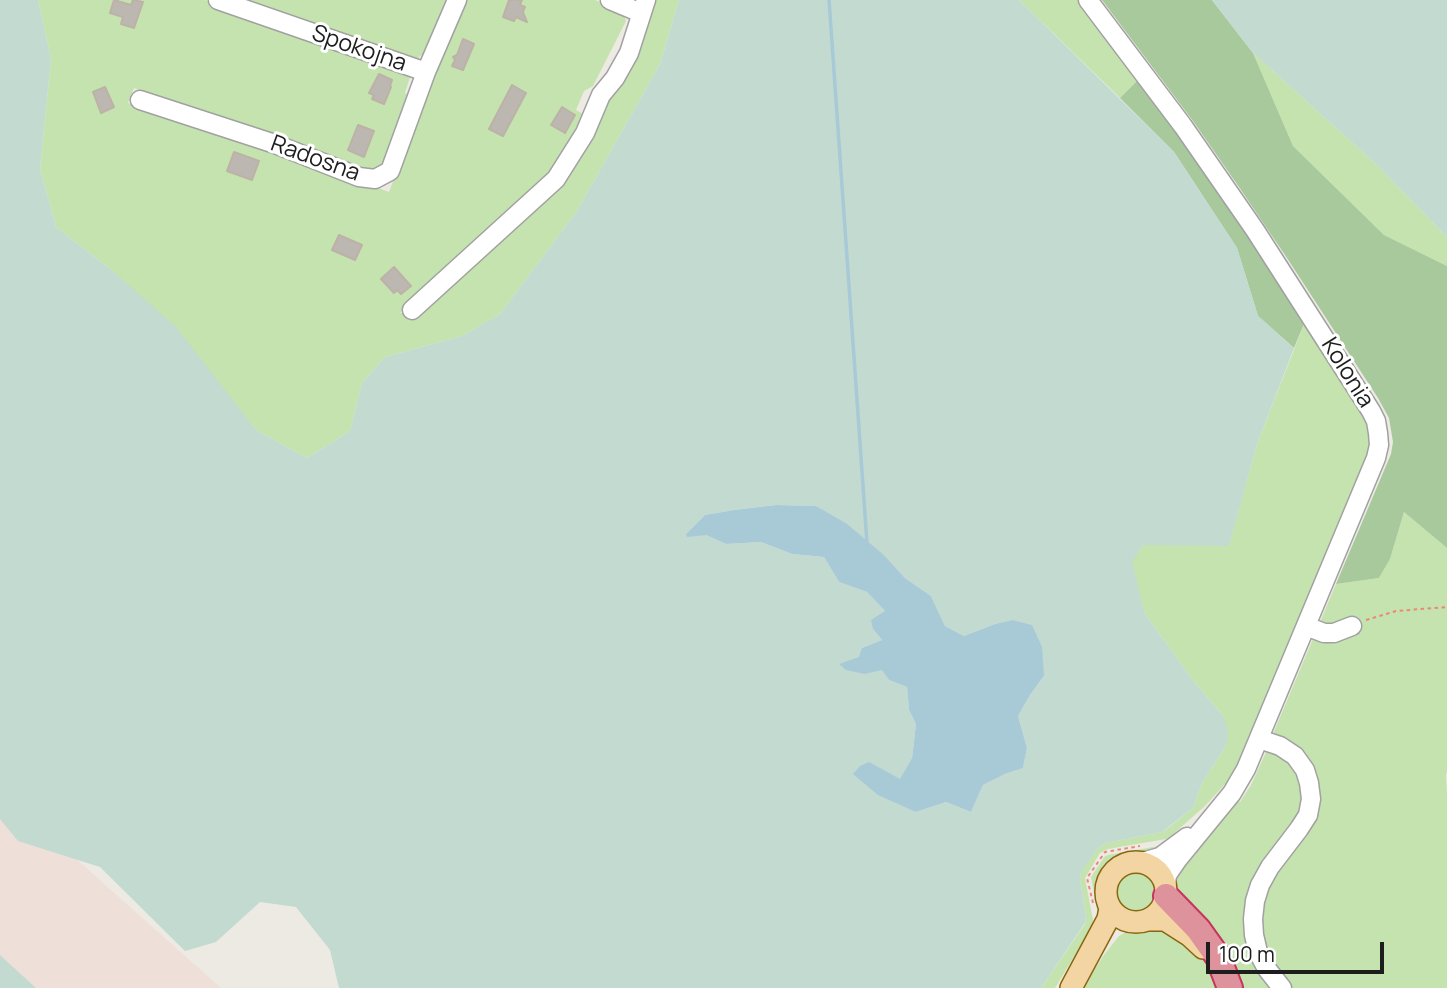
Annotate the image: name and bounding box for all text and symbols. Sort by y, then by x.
street label: Spokojna [308,20,410,78]
street label: Radosna [267,130,363,188]
street label: Kolonia [1315,333,1379,413]
scale bar [1209,928,1388,972]
text: 100 m [1219,940,1275,968]

